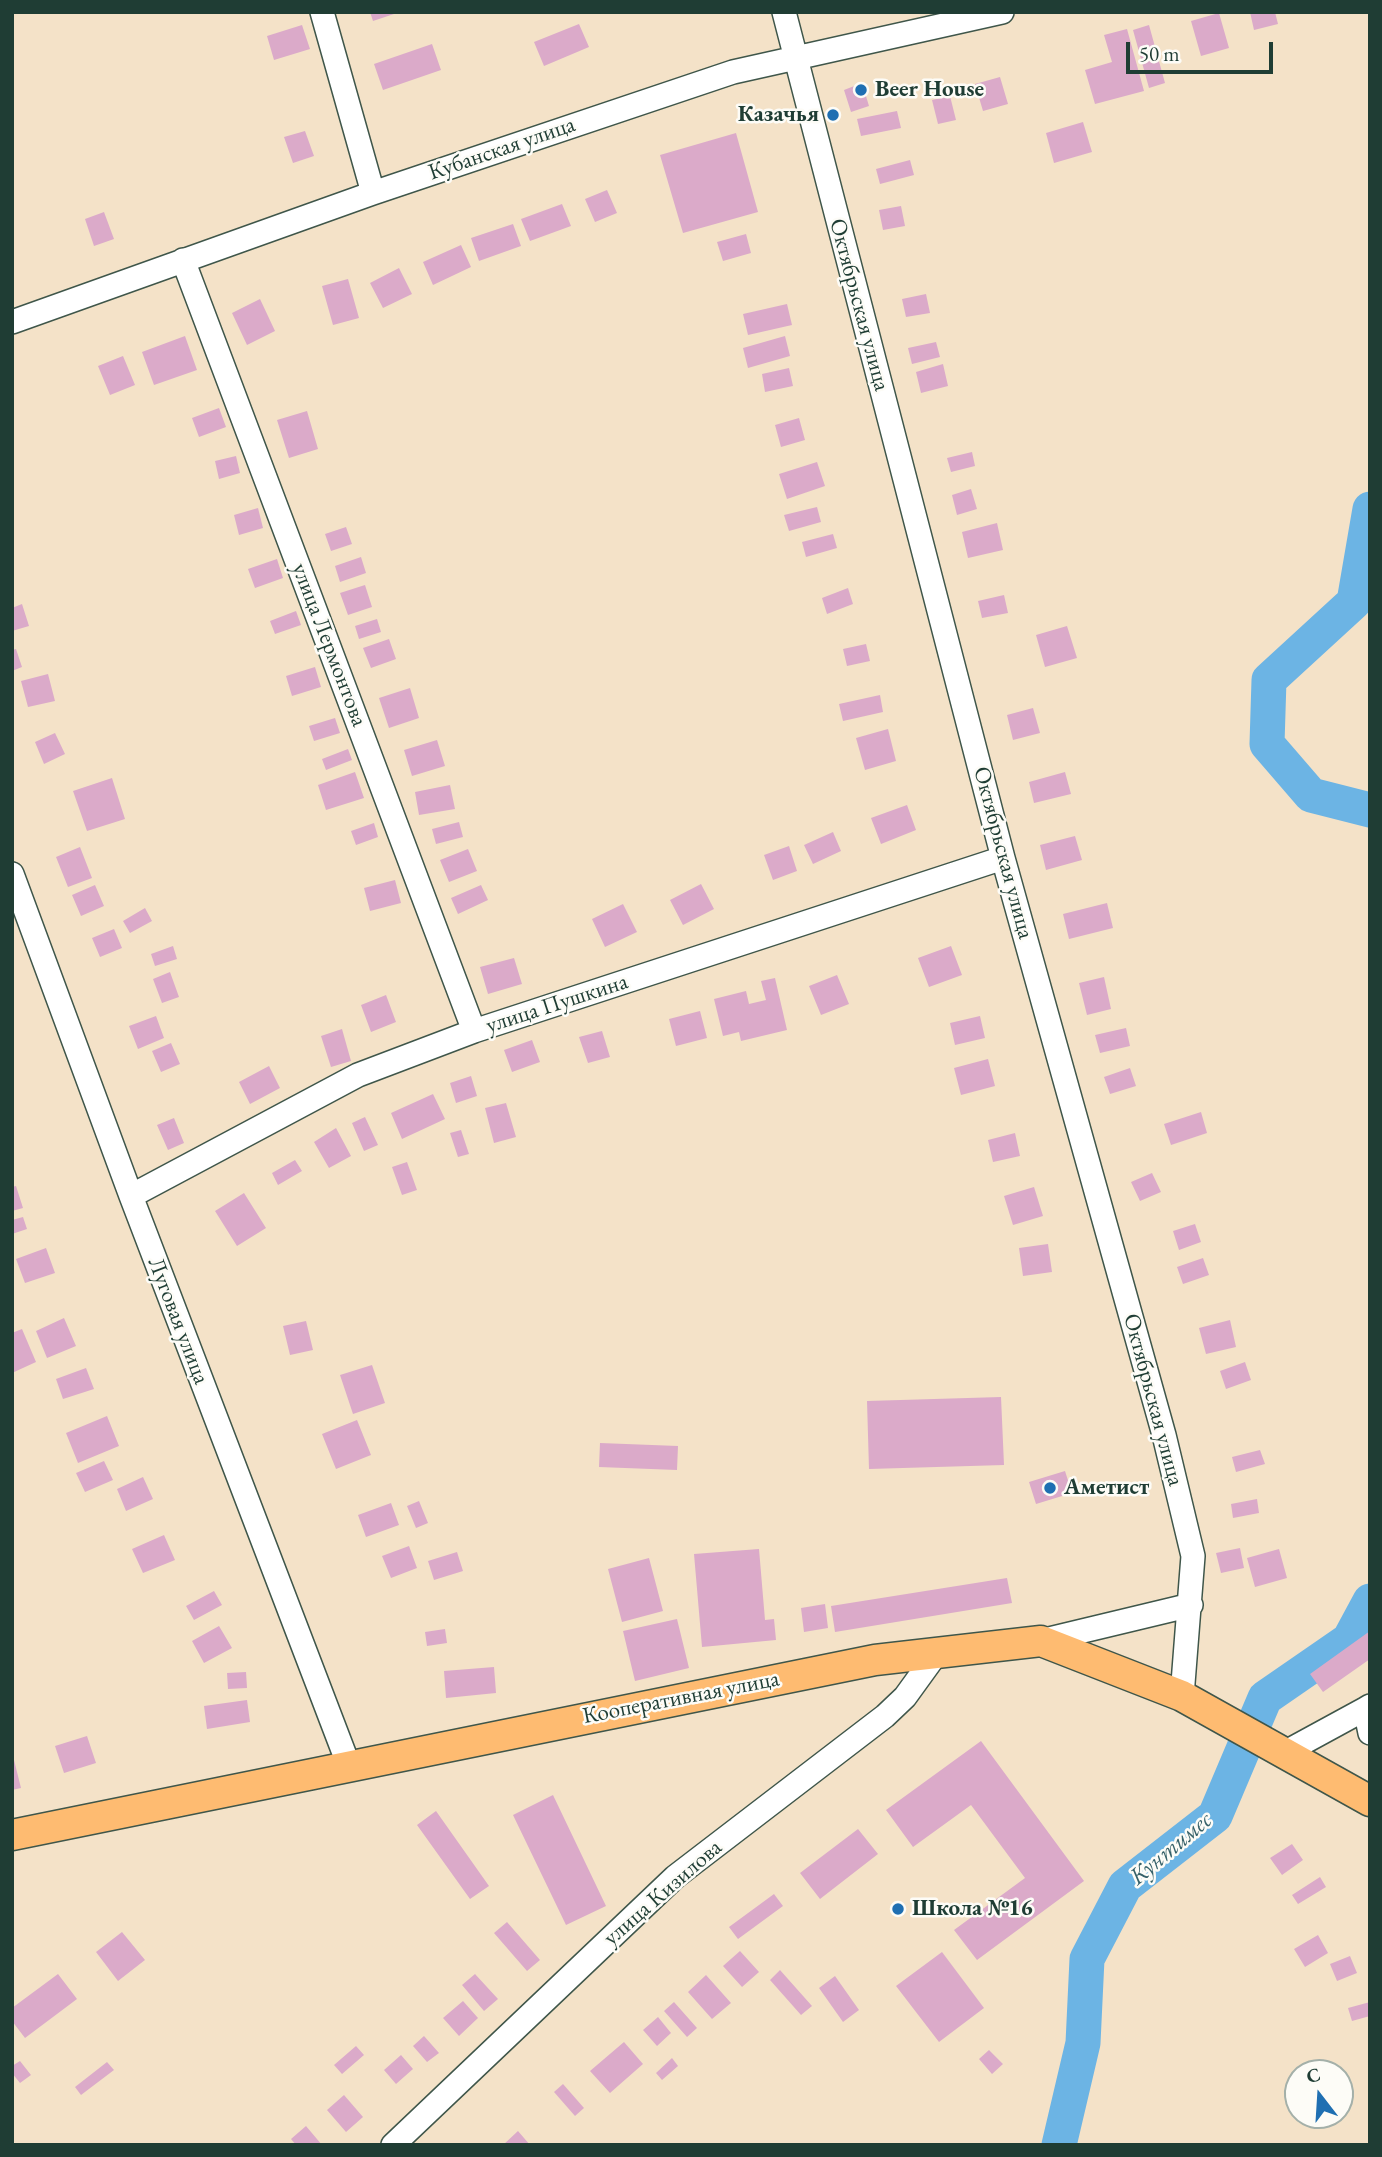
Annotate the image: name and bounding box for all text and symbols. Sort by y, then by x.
scale bar [1130,28,1277,72]
text: 50 m [1139,40,1180,67]
place label: Beer House [875,76,984,104]
marker: Beer House [853,82,869,98]
place label: Казачья [738,101,819,129]
marker: Казачья [825,107,841,123]
street label: Кубанская улица [425,111,579,187]
street label: Октябрьская улица [823,216,895,394]
street label: улица Лермонтова [285,559,373,731]
street label: Октябрьская улица [967,764,1039,942]
street label: улица Пушкина [483,968,631,1040]
street label: Луговая улица [141,1254,215,1388]
street label: Октябрьская улица [1117,1311,1189,1489]
place label: Аметист [1064,1474,1149,1502]
marker: Аметист [1042,1480,1058,1496]
street label: Кооперативная улица [580,1665,782,1731]
water label: Кунтимес [1124,1806,1218,1892]
street label: улица Кизилова [598,1834,728,1952]
place label: Школа №16 [912,1895,1033,1923]
marker: Школа №16 [890,1901,906,1917]
north arrow [1284,2059,1354,2129]
text: С [1303,2061,1323,2089]

